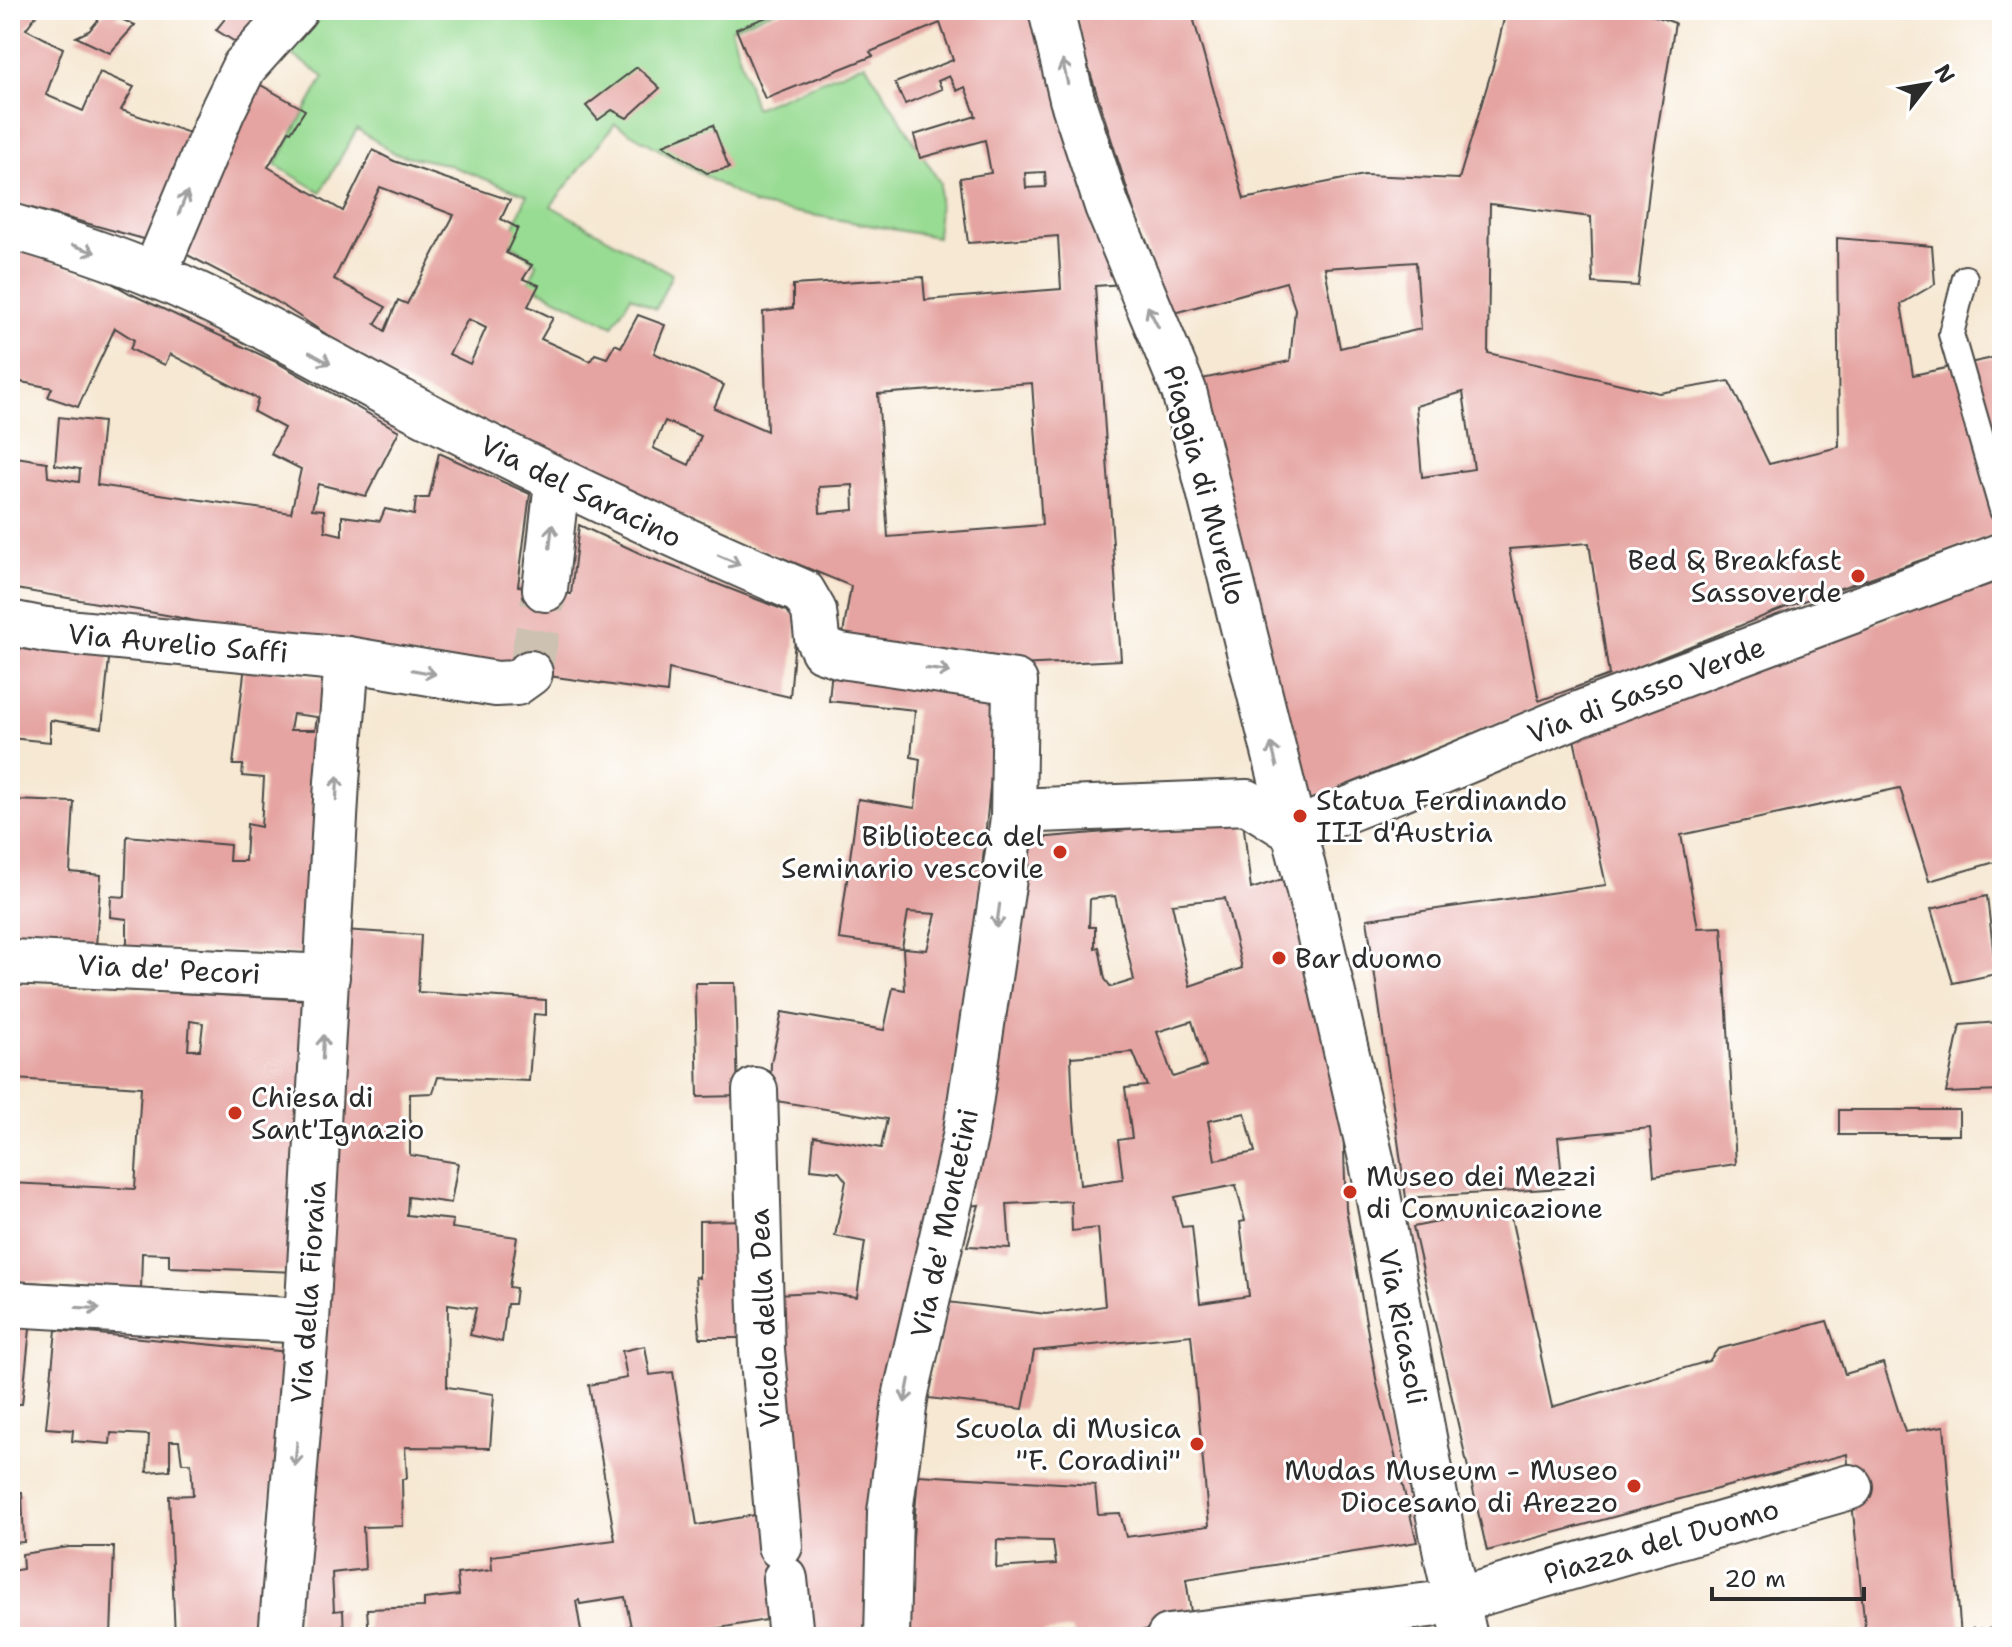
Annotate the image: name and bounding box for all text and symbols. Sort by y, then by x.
north arrow [1888,44,1968,124]
text: N [1928,59,1962,89]
one-way arrow [1057,60,1072,86]
one-way arrow [177,191,192,216]
one-way arrow [72,242,97,257]
one-way arrow [1144,305,1160,329]
one-way arrow [308,350,331,366]
street label: Piaggia di Murello [1155,361,1255,609]
street label: Via del Saracino [474,426,688,556]
one-way arrow [543,523,558,550]
place label: Bed & Breakfast Sassoverde [1627,541,1842,611]
one-way arrow [716,553,740,568]
marker: Bed & Breakfast Sassoverde [1849,567,1867,585]
street label: Via Aurelio Saffi [66,614,290,672]
street label: Via di Sasso Verde [1522,627,1770,753]
one-way arrow [924,663,950,678]
one-way arrow [411,665,436,680]
one-way arrow [1266,743,1281,769]
one-way arrow [329,775,344,802]
place label: Statua Ferdinando III d'Austria [1316,781,1567,851]
marker: Statua Ferdinando III d'Austria [1291,807,1309,825]
place label: Biblioteca del Seminario vescovile [781,817,1045,887]
marker: Biblioteca del Seminario vescovile [1051,843,1069,861]
one-way arrow [990,903,1005,928]
place label: Bar duomo [1295,939,1442,977]
street label: Via de' Pecori [77,945,261,993]
marker: Bar duomo [1270,949,1288,967]
one-way arrow [316,1034,331,1061]
place label: Chiesa di Sant'Ignazio [251,1078,425,1148]
marker: Chiesa di Sant'Ignazio [226,1104,244,1122]
street label: Via de' Montetini [901,1105,987,1341]
place label: Museo dei Mezzi di Comunicazione [1366,1157,1603,1227]
street label: Via della Fioraia [281,1179,335,1405]
marker: Museo dei Mezzi di Comunicazione [1341,1183,1359,1201]
street label: Vicolo della Dea [739,1208,789,1428]
street label: Via Ricasoli [1369,1246,1437,1408]
one-way arrow [74,1301,101,1316]
one-way arrow [899,1377,914,1403]
place label: Scuola di Musica "F. Coradini" [955,1409,1181,1479]
marker: Scuola di Musica "F. Coradini" [1188,1435,1206,1453]
one-way arrow [289,1440,304,1467]
place label: Mudas Museum - Museo Diocesano di Arezzo [1284,1451,1618,1521]
marker: Mudas Museum - Museo Diocesano di Arezzo [1625,1477,1643,1495]
street label: Piazza del Duomo [1539,1489,1783,1593]
scale bar [1712,1551,1864,1601]
text: 20 m [1724,1563,1786,1595]

